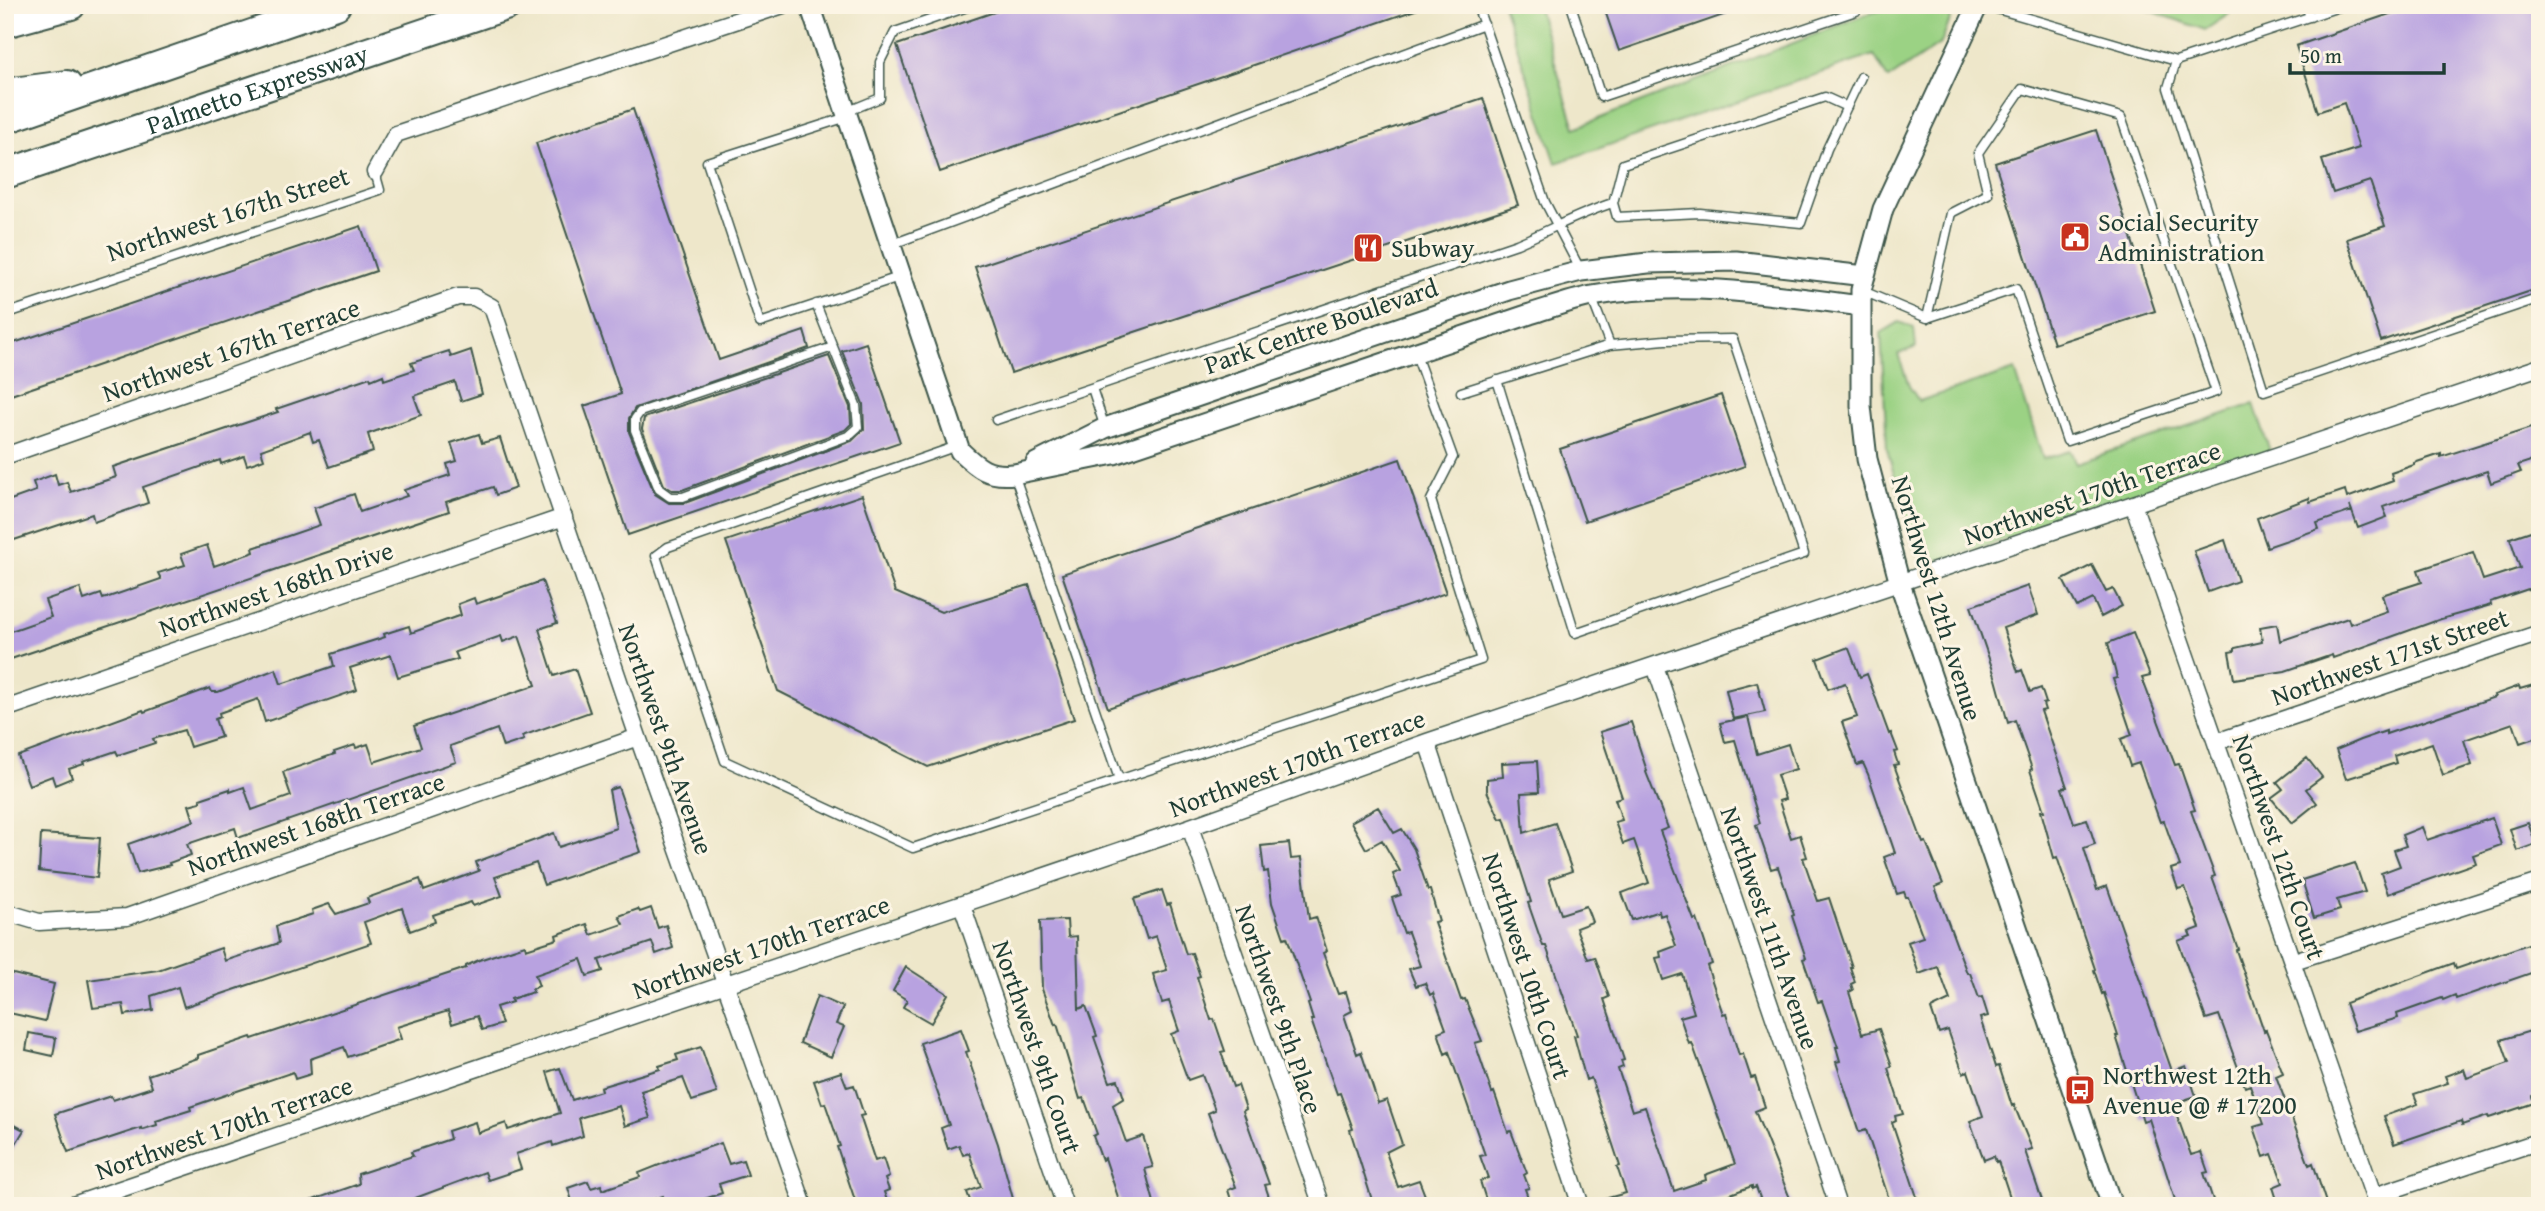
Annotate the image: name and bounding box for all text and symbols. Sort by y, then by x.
scale bar [2290,32,2444,76]
street label: Palmetto Expressway [141,33,373,144]
text: 50 m [2300,40,2342,71]
street label: Northwest 167th Street [102,156,354,271]
place label: Social Security Administration [2098,202,2265,271]
public building icon: Social Security Administration [2058,220,2092,254]
place label: Subway [1391,228,1475,267]
restaurant icon: Subway [1351,231,1385,265]
street label: Park Centre Boulevard [1199,267,1443,384]
street label: Northwest 167th Terrace [97,287,365,412]
street label: Northwest 170th Terrace [1958,430,2226,555]
street label: Northwest 12th Avenue [1882,470,1993,725]
street label: Northwest 168th Drive [153,530,398,647]
street label: Northwest 171st Street [2266,598,2514,715]
street label: Northwest 9th Avenue [609,618,724,860]
street label: Northwest 170th Terrace [1163,698,1430,827]
street label: Northwest 12th Court [2223,729,2336,965]
street label: Northwest 168th Terrace [182,761,450,886]
street label: Northwest 11th Avenue [1711,801,1830,1055]
street label: Northwest 10th Court [1472,848,1582,1084]
street label: Northwest 170th Terrace [627,884,895,1009]
street label: Northwest 9th Place [1225,899,1334,1119]
street label: Northwest 9th Court [983,935,1092,1159]
place label: Northwest 12th Avenue @ # 17200 [2103,1055,2297,1124]
street label: Northwest 170th Terrace [90,1065,358,1190]
bus stop icon: Northwest 12th Avenue @ # 17200 [2063,1073,2097,1107]

